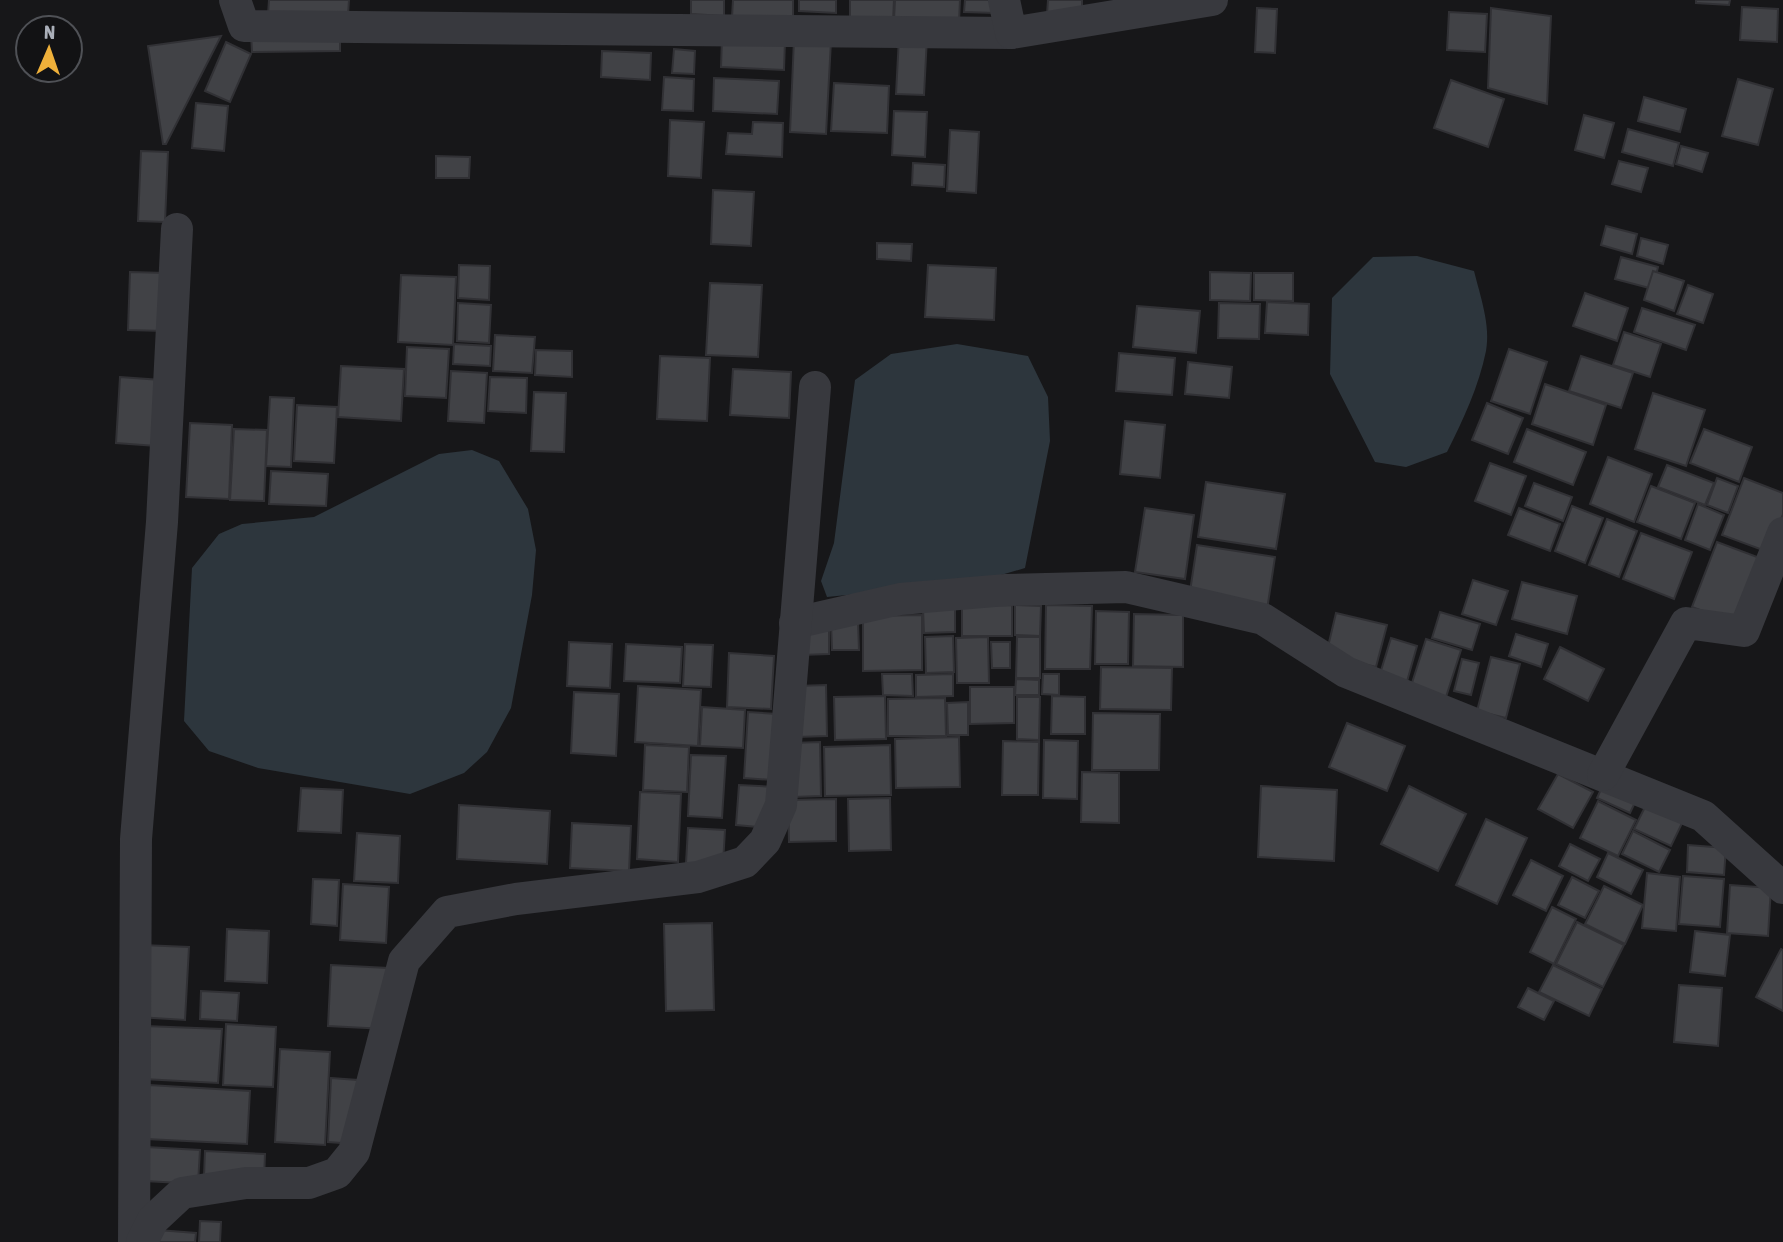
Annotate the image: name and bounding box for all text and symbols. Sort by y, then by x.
north arrow [14,14,84,84]
text: N [44,21,56,43]

